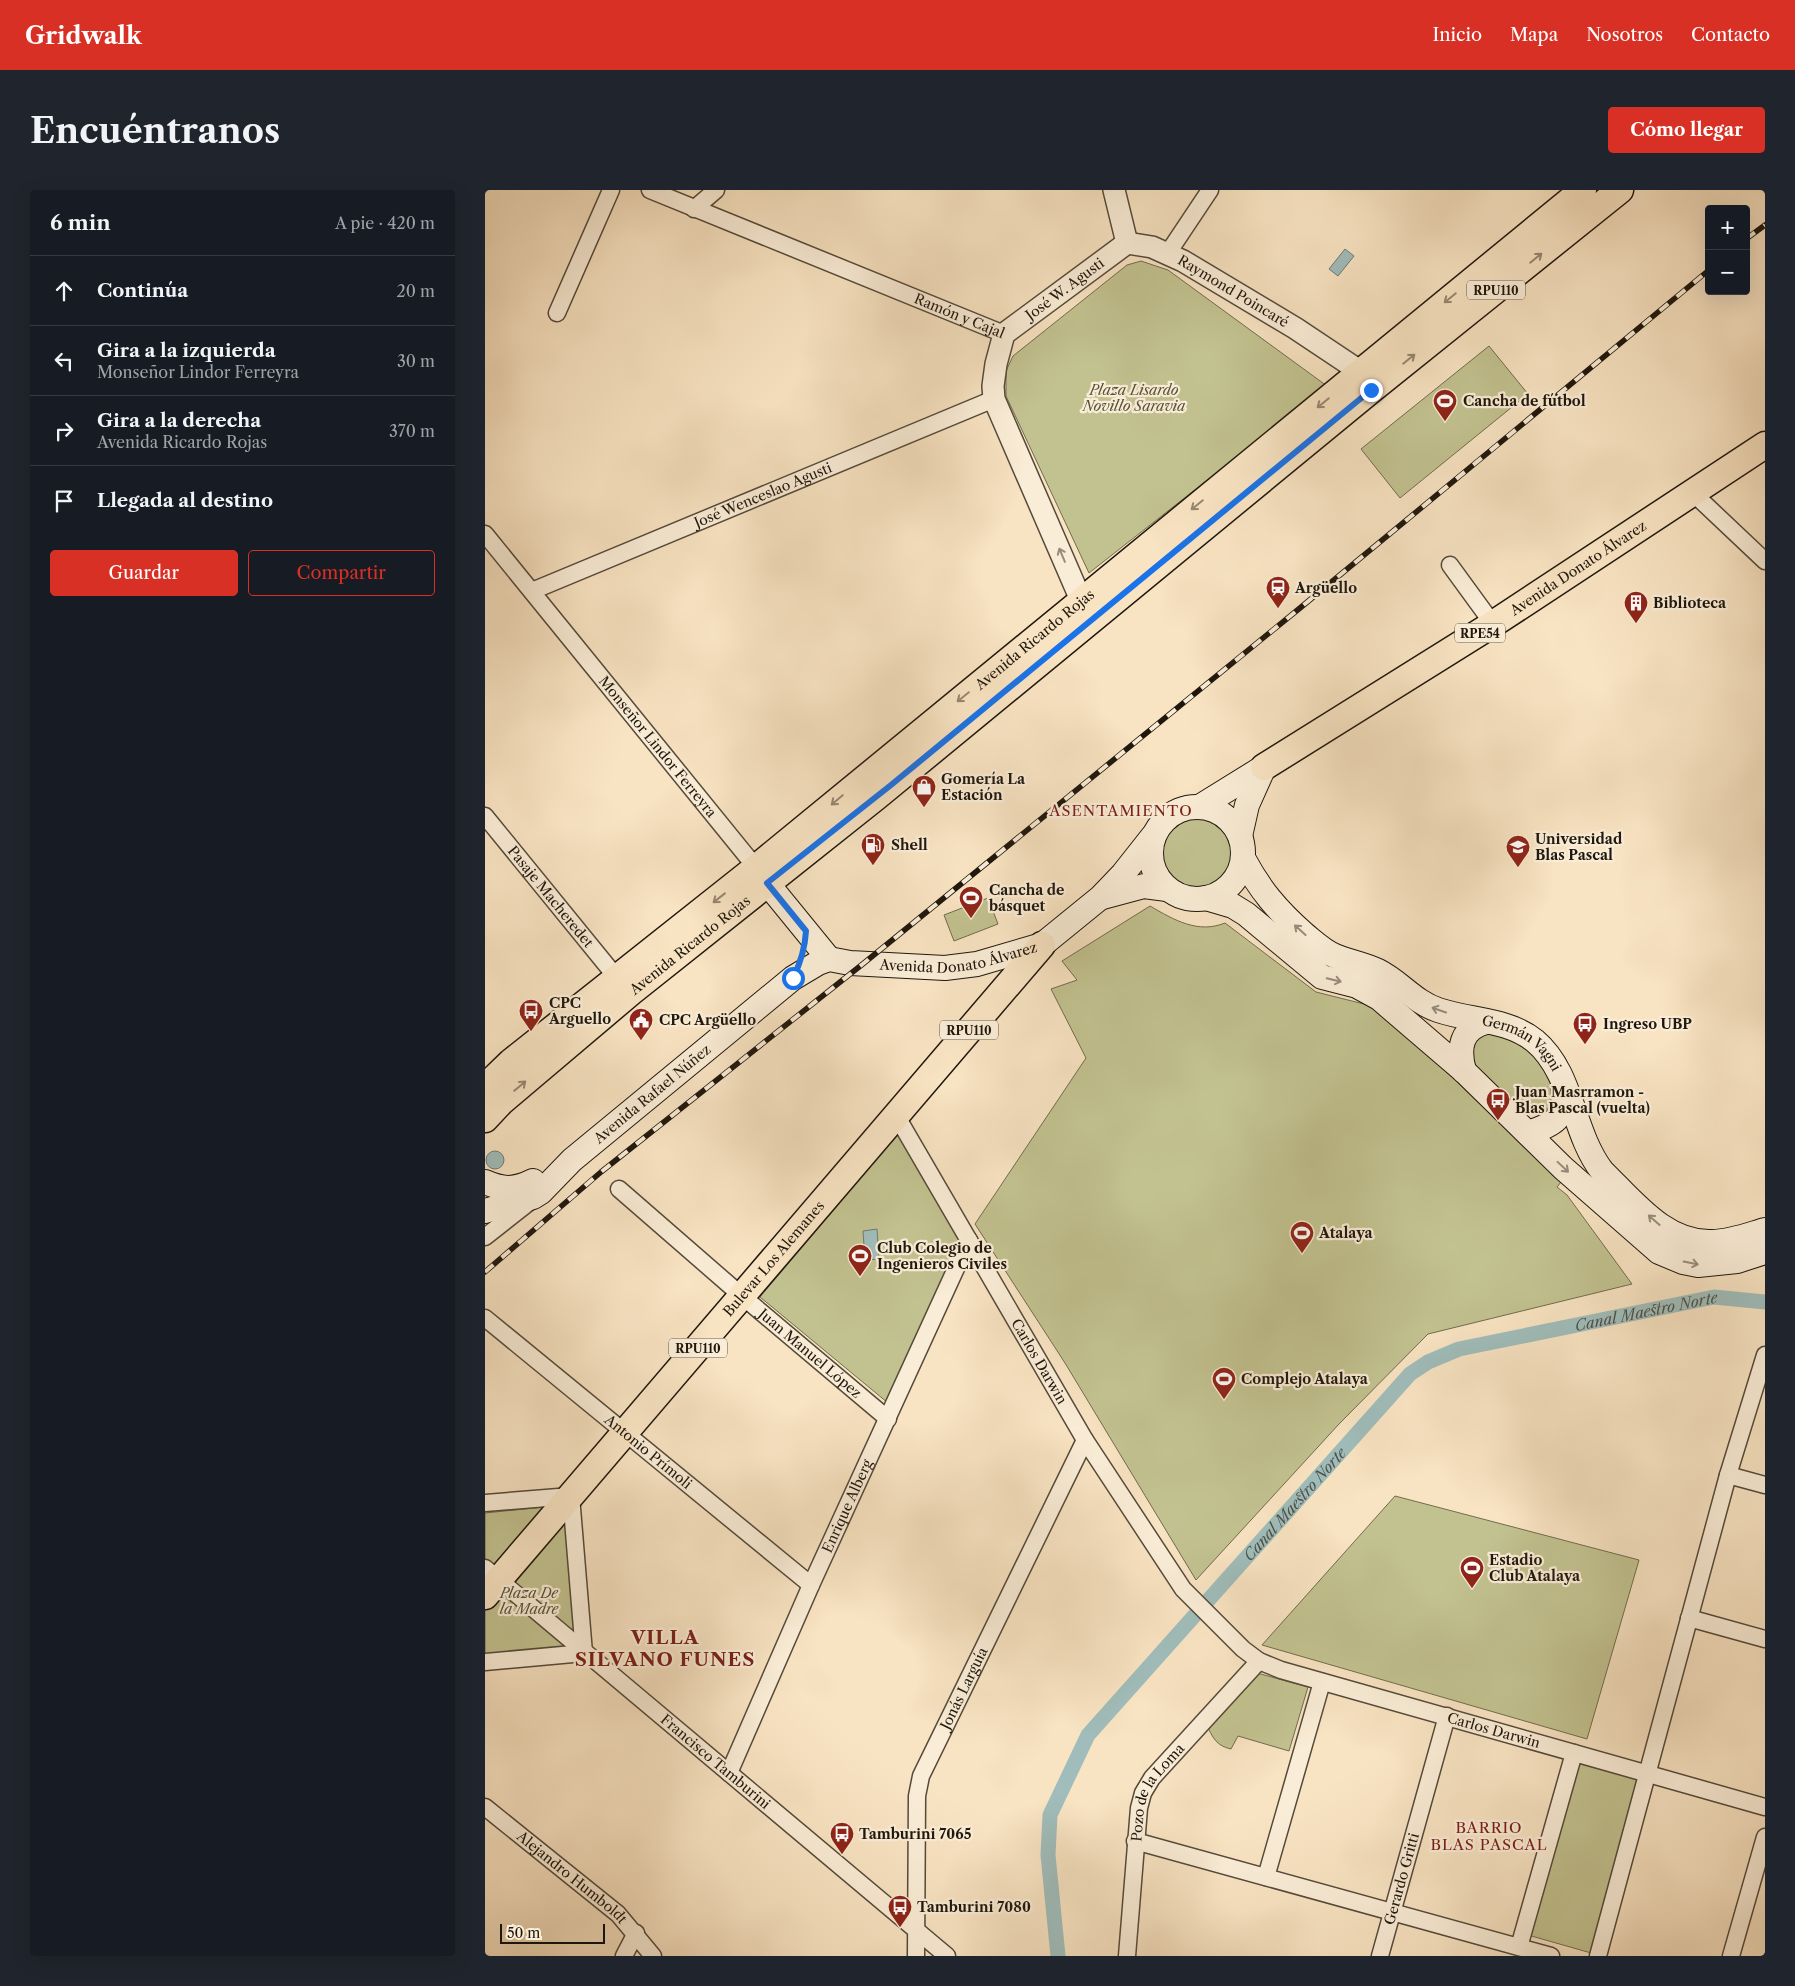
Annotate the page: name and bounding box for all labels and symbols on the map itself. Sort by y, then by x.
street label: Raymond Poincaré [1174,251,1292,331]
one-way arrow [1529,252,1542,263]
street label: José W. Agusti [1020,254,1108,325]
road number: RPU110 [1467,280,1525,300]
street label: Ramón y Cajal [911,289,1007,342]
one-way arrow [1444,293,1457,304]
one-way arrow [1402,354,1415,365]
route end [1360,379,1383,402]
park label: Plaza Lisardo Novillo Saravia [1082,381,1186,415]
sports icon: Cancha de fútbol [1432,388,1458,422]
place label: Cancha de fútbol [1463,392,1586,410]
one-way arrow [1316,398,1330,408]
street label: José Wenceslao Agusti [689,458,834,532]
one-way arrow [1191,500,1204,511]
street label: Avenida Donato Álvarez [1506,517,1650,620]
one-way arrow [1057,548,1066,563]
station icon: Argüello [1265,575,1291,609]
place label: Argüello [1294,579,1357,597]
street label: Avenida Ricardo Rojas [971,585,1098,694]
building icon: Biblioteca [1623,590,1649,624]
place label: Biblioteca [1653,594,1727,612]
road number: RPE54 [1455,623,1505,642]
street label: Monseñor Lindor Ferreyra [595,672,721,822]
one-way arrow [957,691,970,702]
place label: Gomería La Estación [941,770,1026,804]
shop icon: Gomería La Estación [911,774,937,808]
one-way arrow [831,795,844,806]
district label: ASENTAMIENTO [1048,801,1193,820]
place label: Universidad Blas Pascal [1535,830,1623,864]
fuel station icon: Shell [860,832,886,866]
school or university icon: Universidad Blas Pascal [1505,834,1531,868]
place label: Shell [891,836,928,854]
street label: Pasaje Macheredet [504,842,597,951]
place label: Cancha de básquet [988,881,1064,915]
sports icon: Cancha de básquet [958,885,984,919]
street label: Avenida Ricardo Rojas [625,892,754,999]
one-way arrow [713,892,726,903]
one-way arrow [1294,925,1307,936]
street label: Avenida Donato Álvarez [878,938,1039,977]
route start [782,967,805,990]
one-way arrow [1325,976,1341,985]
place label: CPC Arguello [548,994,611,1028]
bus stop icon: CPC Arguello [518,998,544,1032]
one-way arrow [1432,1005,1448,1014]
public building icon: CPC Argüello [628,1007,654,1041]
place label: CPC Argüello [659,1011,756,1029]
street label: Germán Vagni [1480,1011,1565,1074]
bus stop icon: Ingreso UBP [1572,1011,1598,1045]
place label: Ingreso UBP [1603,1015,1692,1033]
road number: RPU110 [940,1020,998,1040]
street label: Avenida Rafael Núñez [589,1040,714,1148]
one-way arrow [514,1080,527,1092]
place label: Juan Masrramon - Blas Pascal (vuelta) [1512,1083,1650,1117]
bus stop icon: Juan Masrramon - Blas Pascal (vuelta) [1485,1087,1511,1121]
one-way arrow [1556,1161,1569,1173]
street label: Bulevar Los Alemanes [719,1197,828,1320]
one-way arrow [1648,1215,1661,1226]
sports icon: Atalaya [1289,1220,1315,1254]
place label: Atalaya [1318,1224,1373,1242]
place label: Club Colegio de Ingenieros Civiles [877,1239,1007,1273]
sports icon: Club Colegio de Ingenieros Civiles [847,1243,873,1277]
one-way arrow [1683,1259,1699,1269]
water label: Canal Maestro Norte [1573,1287,1720,1335]
street label: Juan Manuel López [753,1303,865,1402]
street label: Carlos Darwin [1007,1315,1071,1408]
road number: RPU110 [669,1338,727,1358]
sports icon: Complejo Atalaya [1211,1366,1237,1400]
place label: Complejo Atalaya [1241,1370,1369,1388]
street label: Antonio Prímoli [600,1410,696,1493]
water label: Canal Maestro Norte [1239,1443,1350,1564]
street label: Enrique Alberg [818,1456,877,1556]
place label: Estadio Club Atalaya [1489,1551,1581,1585]
sports icon: Estadio Club Atalaya [1459,1555,1485,1589]
park label: Plaza De la Madre [499,1584,560,1618]
district label: VILLA SILVANO FUNES [575,1626,755,1671]
street label: Jonás Larguía [935,1644,992,1734]
street label: Carlos Darwin [1445,1708,1543,1752]
street label: Francisco Tamburini [657,1710,774,1813]
street label: Pozo de la Loma [1127,1739,1189,1842]
district label: BARRIO BLAS PASCAL [1430,1818,1548,1854]
bus stop icon: Tamburini 7065 [829,1821,855,1855]
place label: Tamburini 7065 [859,1825,972,1843]
street label: Alejandro Humboldt [512,1827,631,1927]
street label: Gerardo Gritti [1380,1831,1423,1927]
bus stop icon: Tamburini 7080 [887,1894,913,1928]
place label: Tamburini 7080 [917,1898,1031,1916]
scale bar [500,1921,605,1944]

